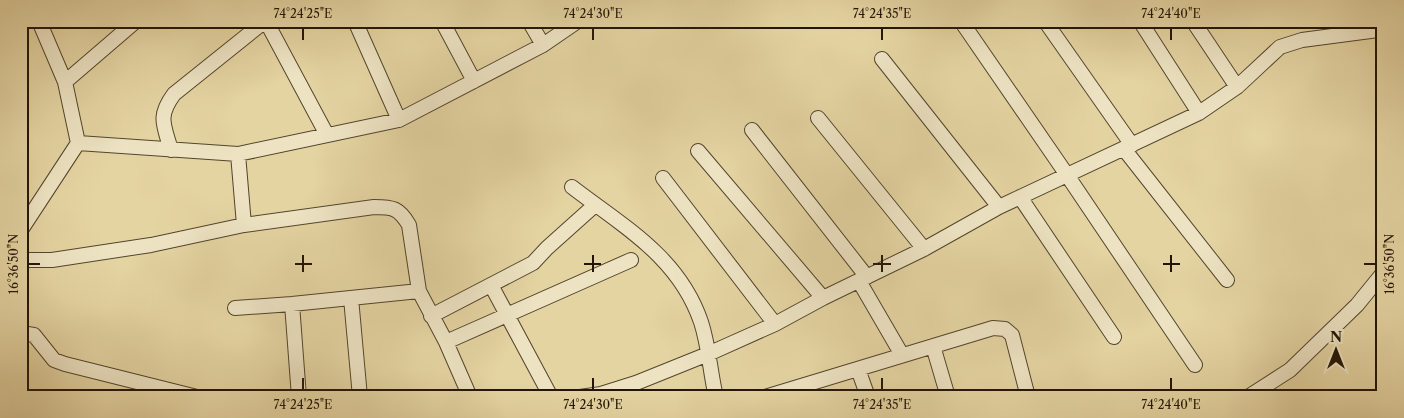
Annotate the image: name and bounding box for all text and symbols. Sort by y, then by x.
text: 74°24'25"E [274,6,332,21]
text: 74°24'30"E [563,6,623,21]
text: 74°24'35"E [853,6,911,21]
text: 74°24'40"E [1141,6,1201,21]
text: 16°36'50"N [6,234,21,294]
text: 16°36'50"N [1382,234,1397,294]
north arrow [1312,326,1362,376]
text: N [1330,328,1342,346]
text: 74°24'25"E [274,397,332,412]
text: 74°24'30"E [563,397,623,412]
text: 74°24'35"E [853,397,911,412]
text: 74°24'40"E [1141,397,1201,412]

